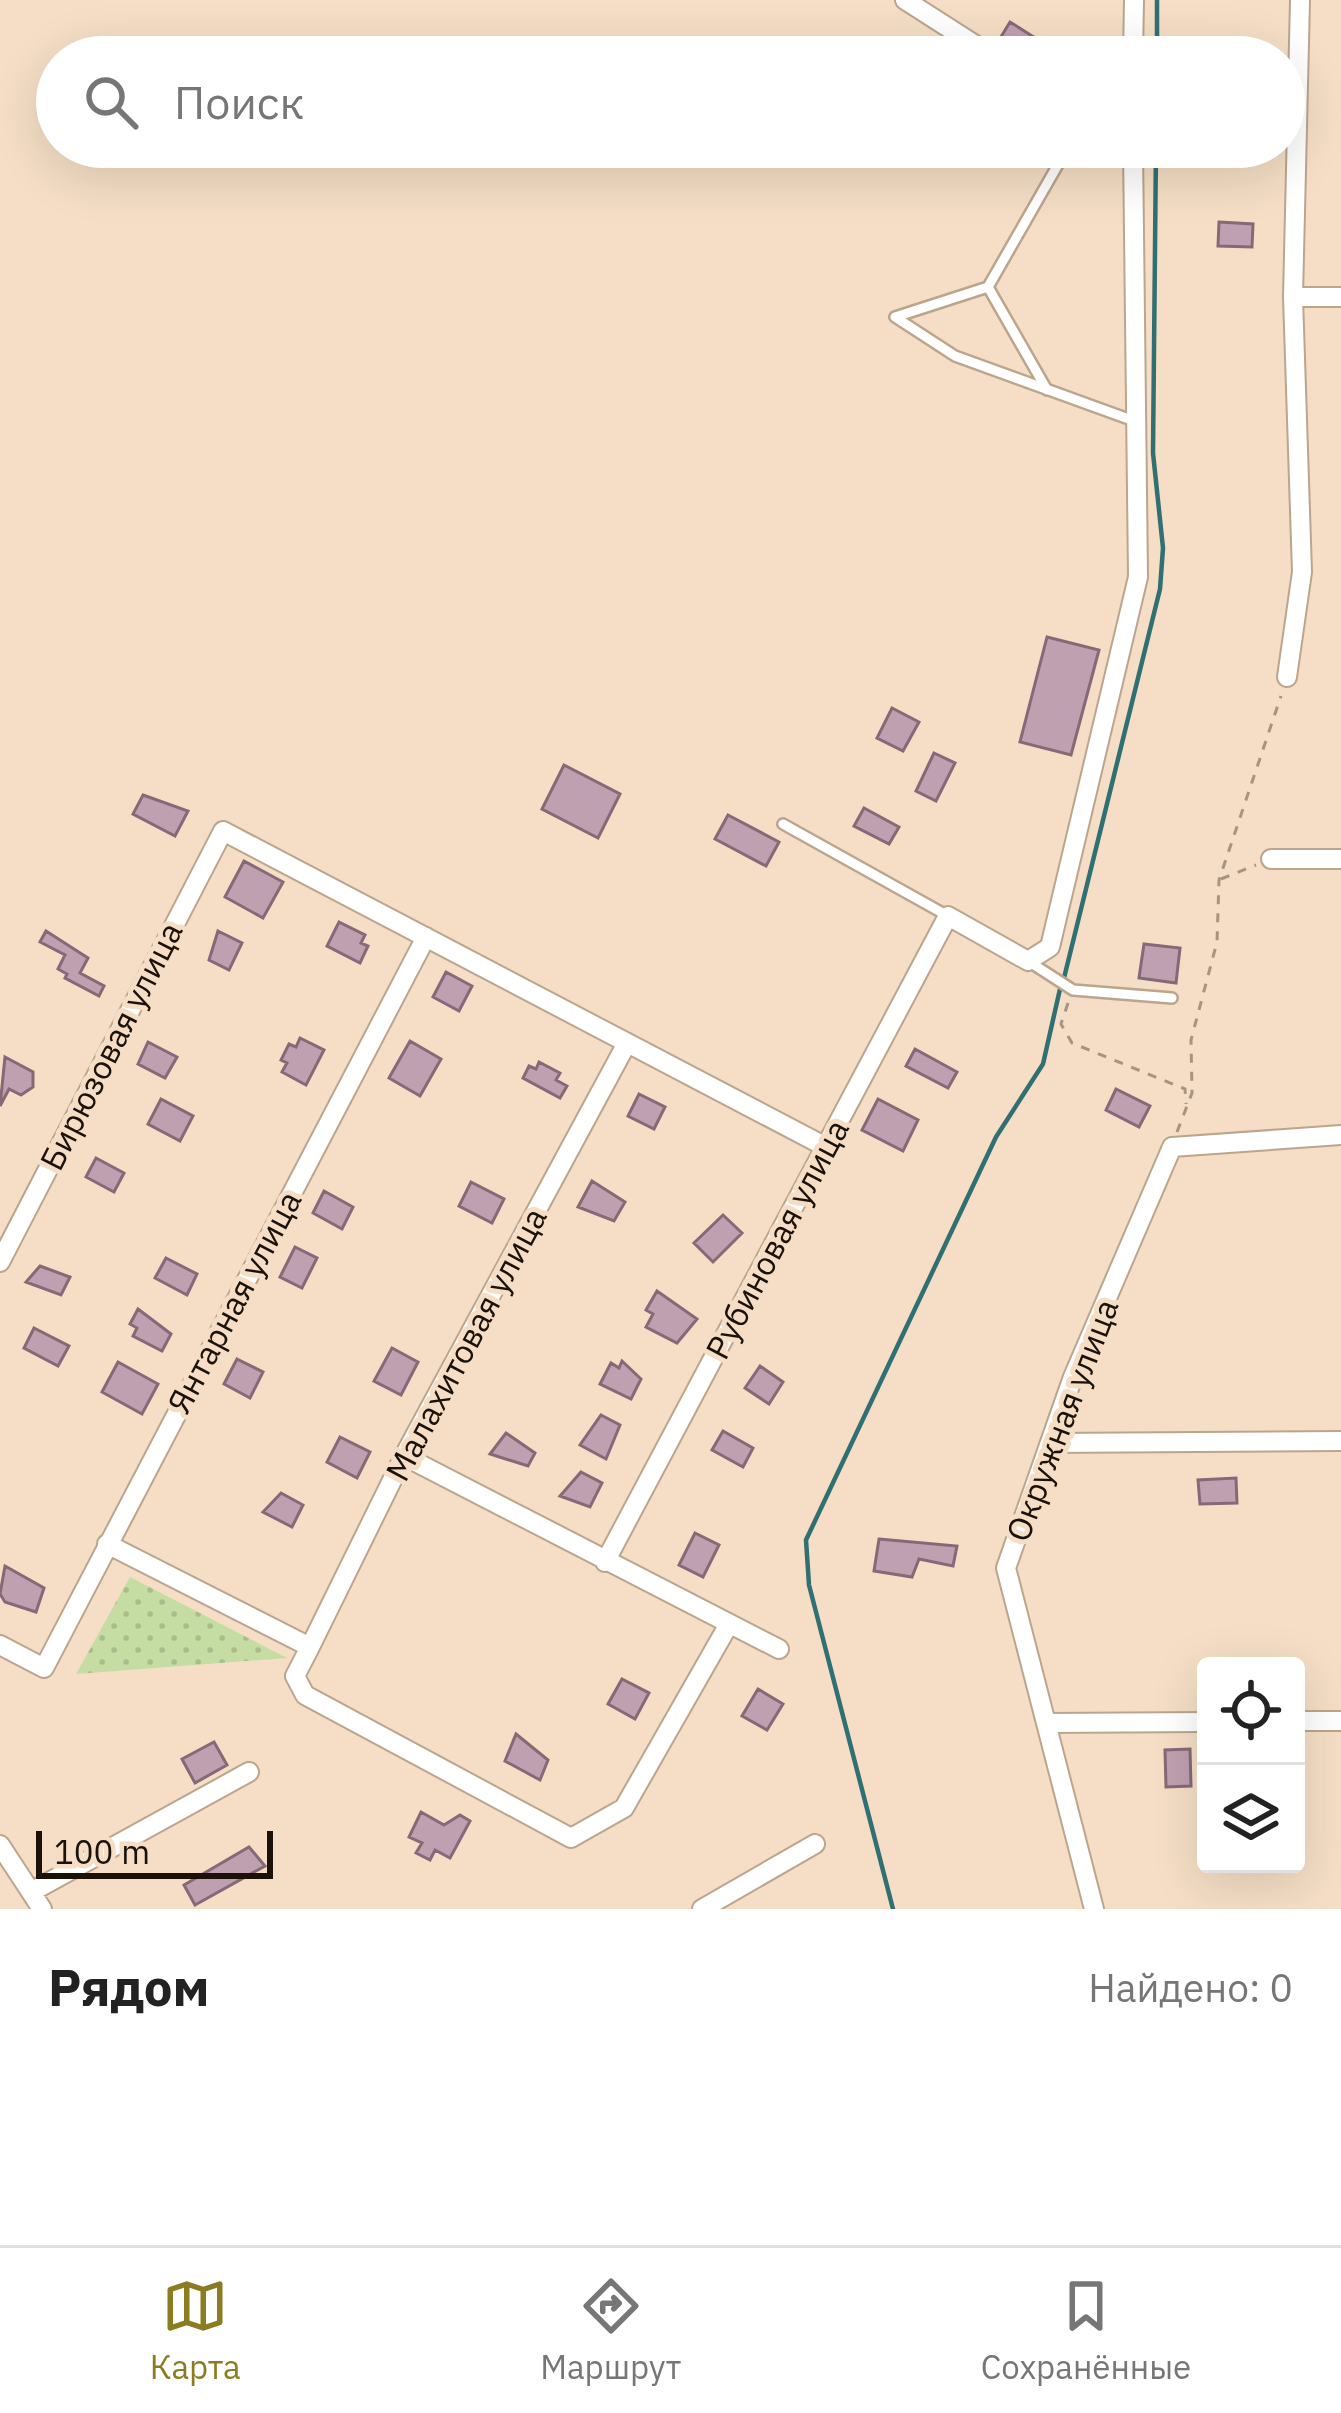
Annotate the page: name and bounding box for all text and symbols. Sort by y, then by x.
search box [36,36,1305,168]
icon: search [78,69,144,135]
text: Поиск [174,73,304,131]
street label: Бирюзовая улица [29,914,192,1177]
street label: Рубиновая улица [695,1111,858,1366]
street label: Янтарная улица [157,1183,310,1421]
street label: Малахитовая улица [375,1200,556,1488]
street label: Окружная улица [996,1293,1128,1547]
map controls [1197,1657,1305,1873]
button: locate [1197,1657,1305,1765]
button: layers [1197,1765,1305,1873]
scale bar [36,1825,273,1878]
text: 100 m [54,1830,150,1873]
text: Рядом [48,1954,210,2020]
text: Найдено: 0 [1088,1962,1293,2013]
tab: Карта [150,2273,241,2388]
tab: Маршрут [540,2273,681,2388]
tab: Сохранённые [981,2273,1191,2388]

